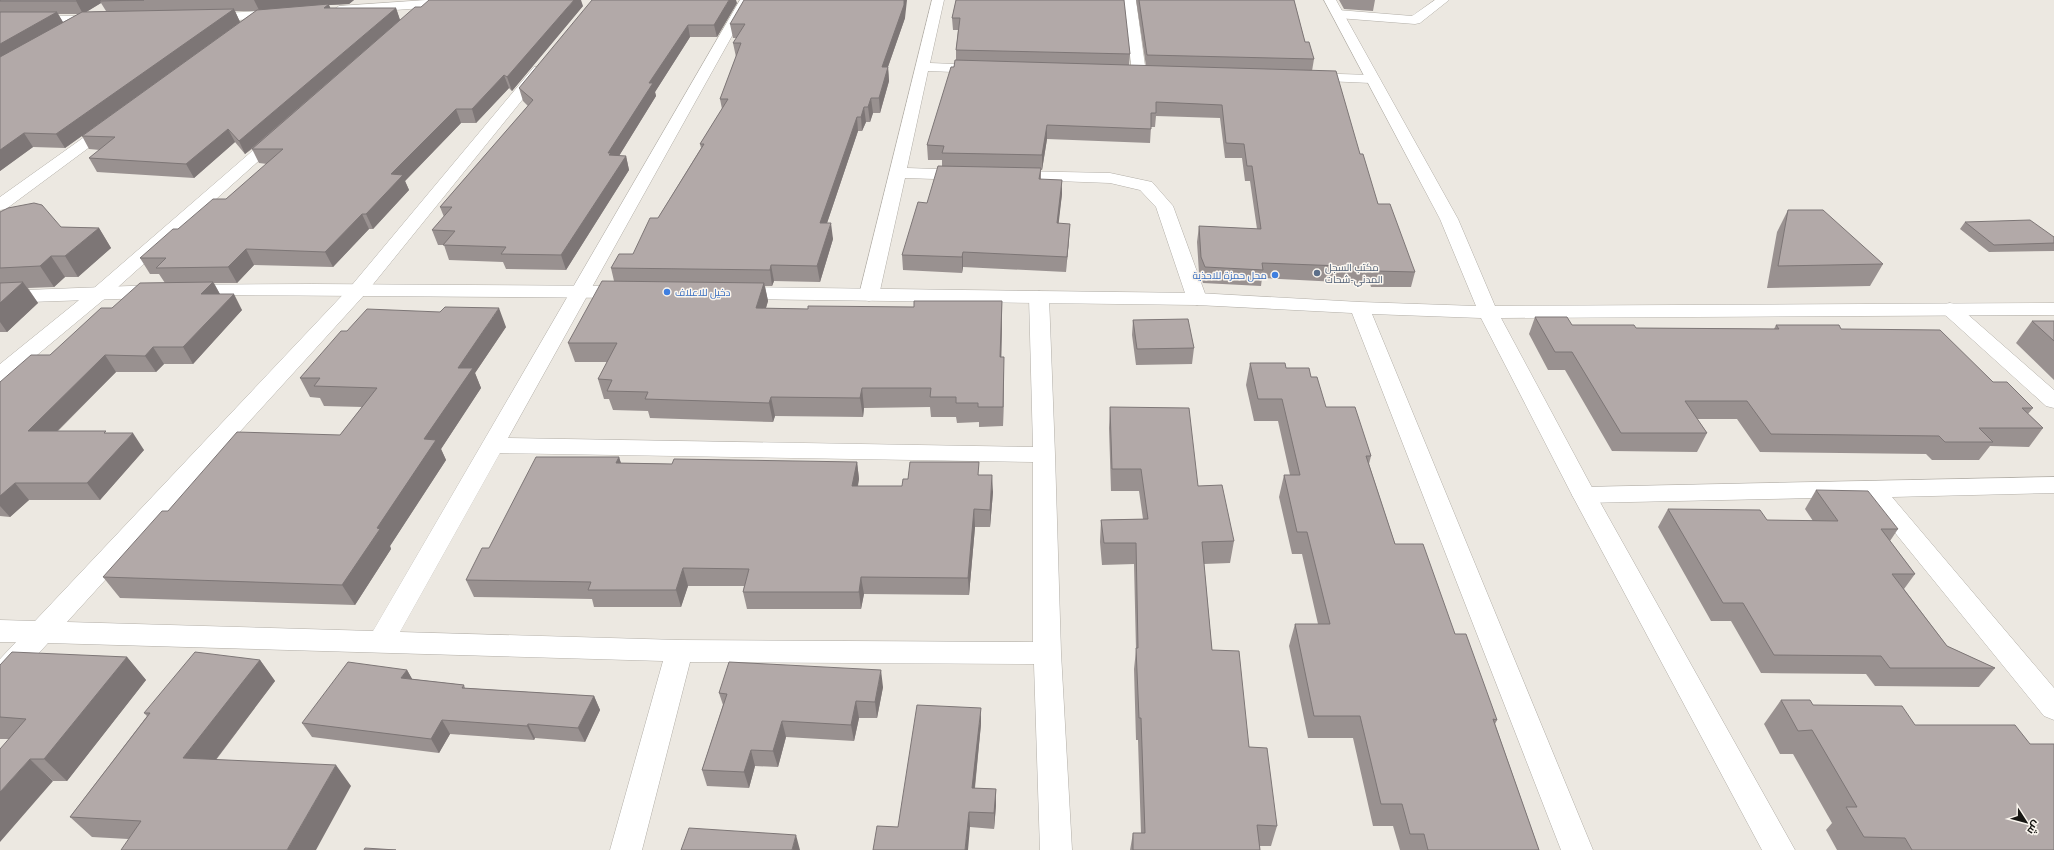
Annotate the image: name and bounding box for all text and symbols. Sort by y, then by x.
place label: مكتب السجل المدني-شحات [1325,261,1383,287]
marker: مكتب السجل المدني-شحات [1312,268,1322,278]
place label: محل حمزة للاحذية [1192,269,1267,282]
marker: محل حمزة للاحذية [1270,270,1280,280]
place label: دخيل للاعلاف [675,286,730,299]
marker: دخيل للاعلاف [662,287,672,297]
north arrow [2006,802,2046,842]
text: ش [2024,818,2044,838]

